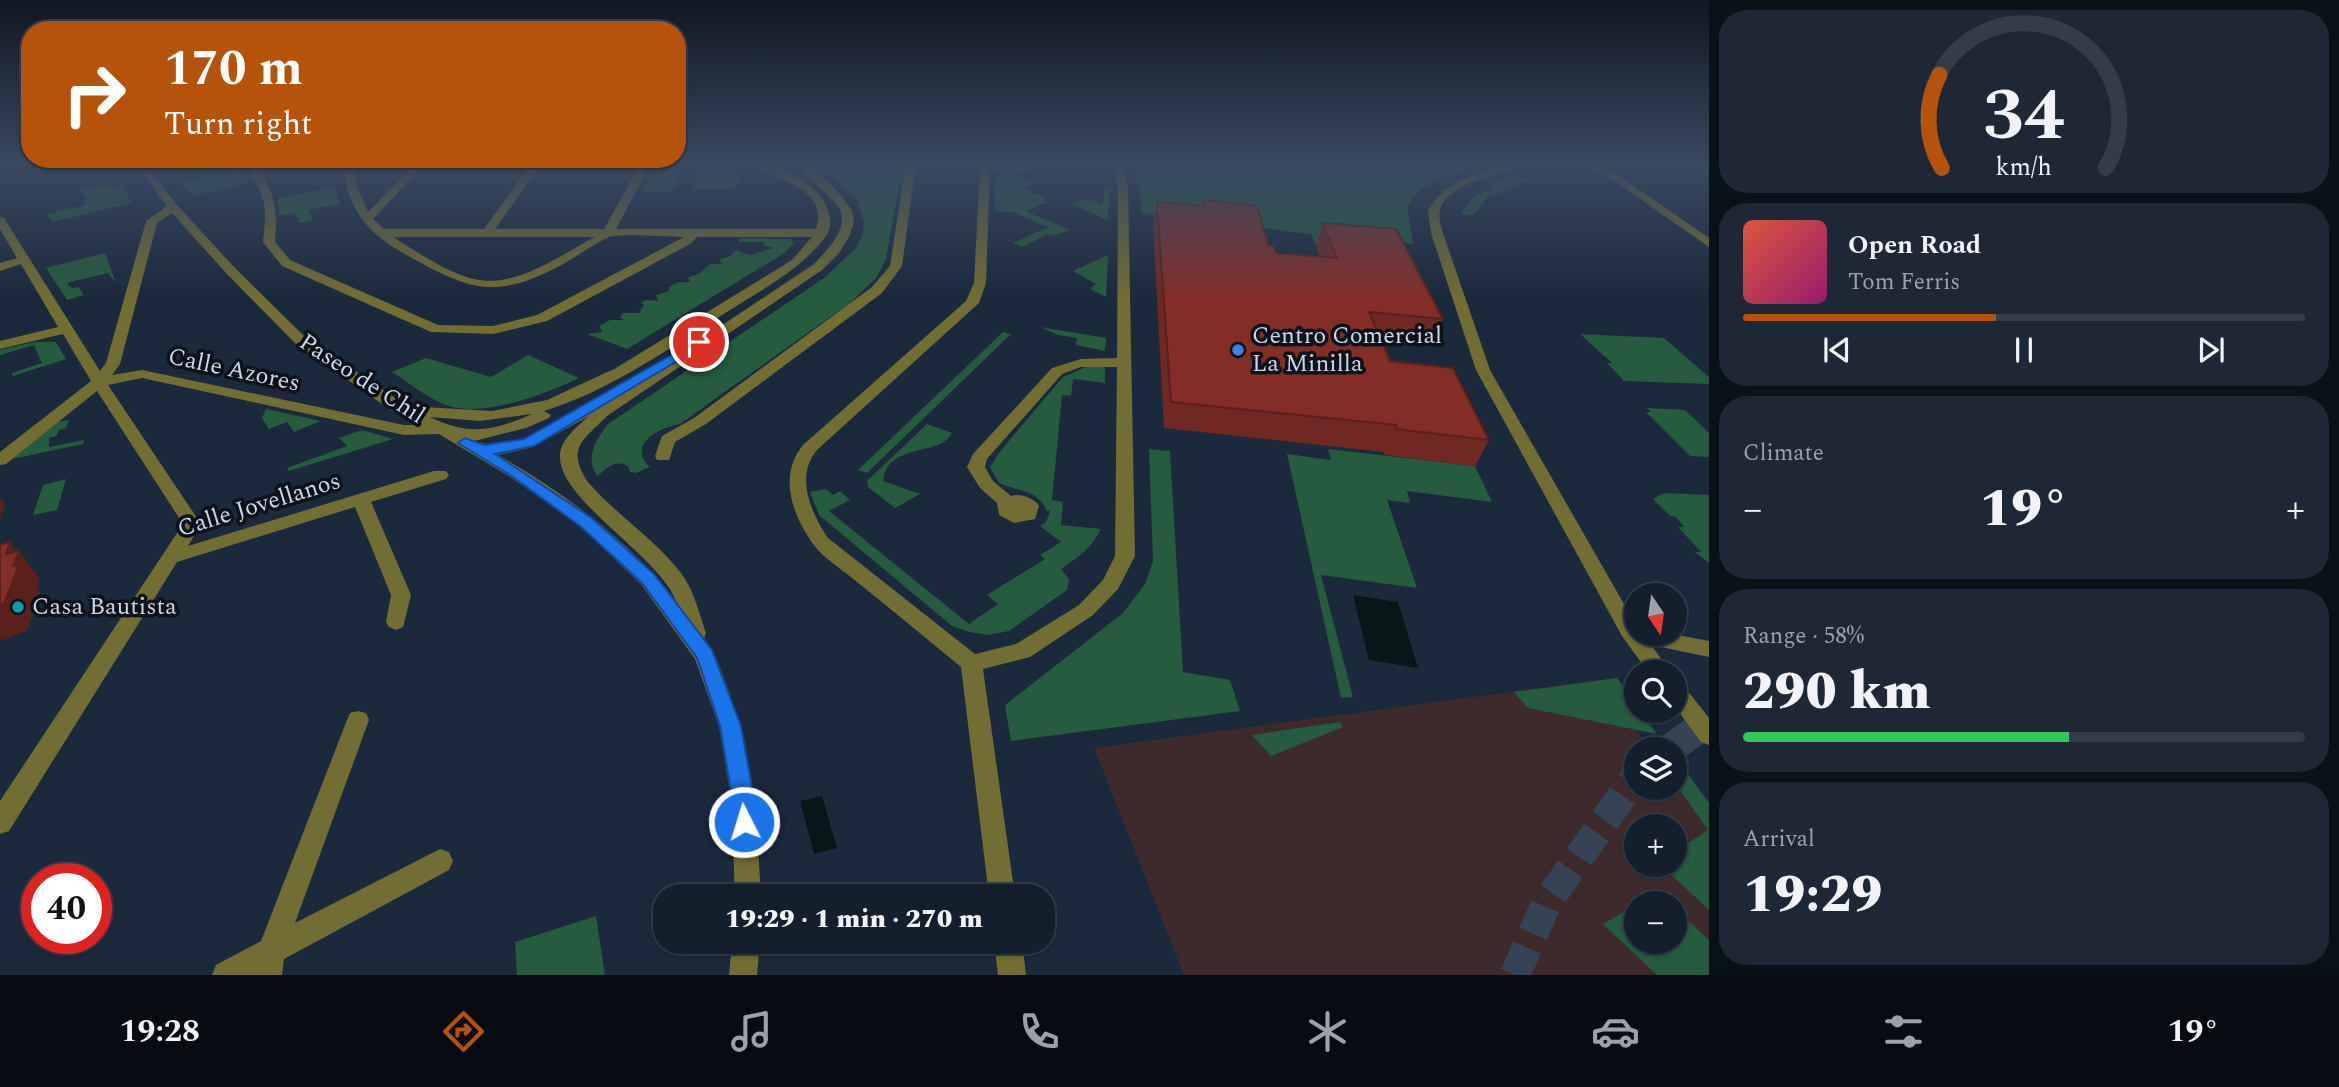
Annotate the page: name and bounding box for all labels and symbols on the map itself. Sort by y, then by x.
pin [669,312,729,372]
place label: Centro Comercial La Minilla [1252,318,1442,382]
street label: Paseo de Chil [292,325,432,433]
street label: Calle Azores [165,338,303,402]
marker: Centro Comercial La Minilla [1230,342,1246,358]
street label: Calle Jovellanos [173,463,345,547]
north arrow [1624,583,1687,646]
place label: Casa Bautista [32,589,177,625]
marker: Casa Bautista [10,599,26,615]
position arrow [707,785,781,859]
speed limit sign: 40 [21,863,112,954]

